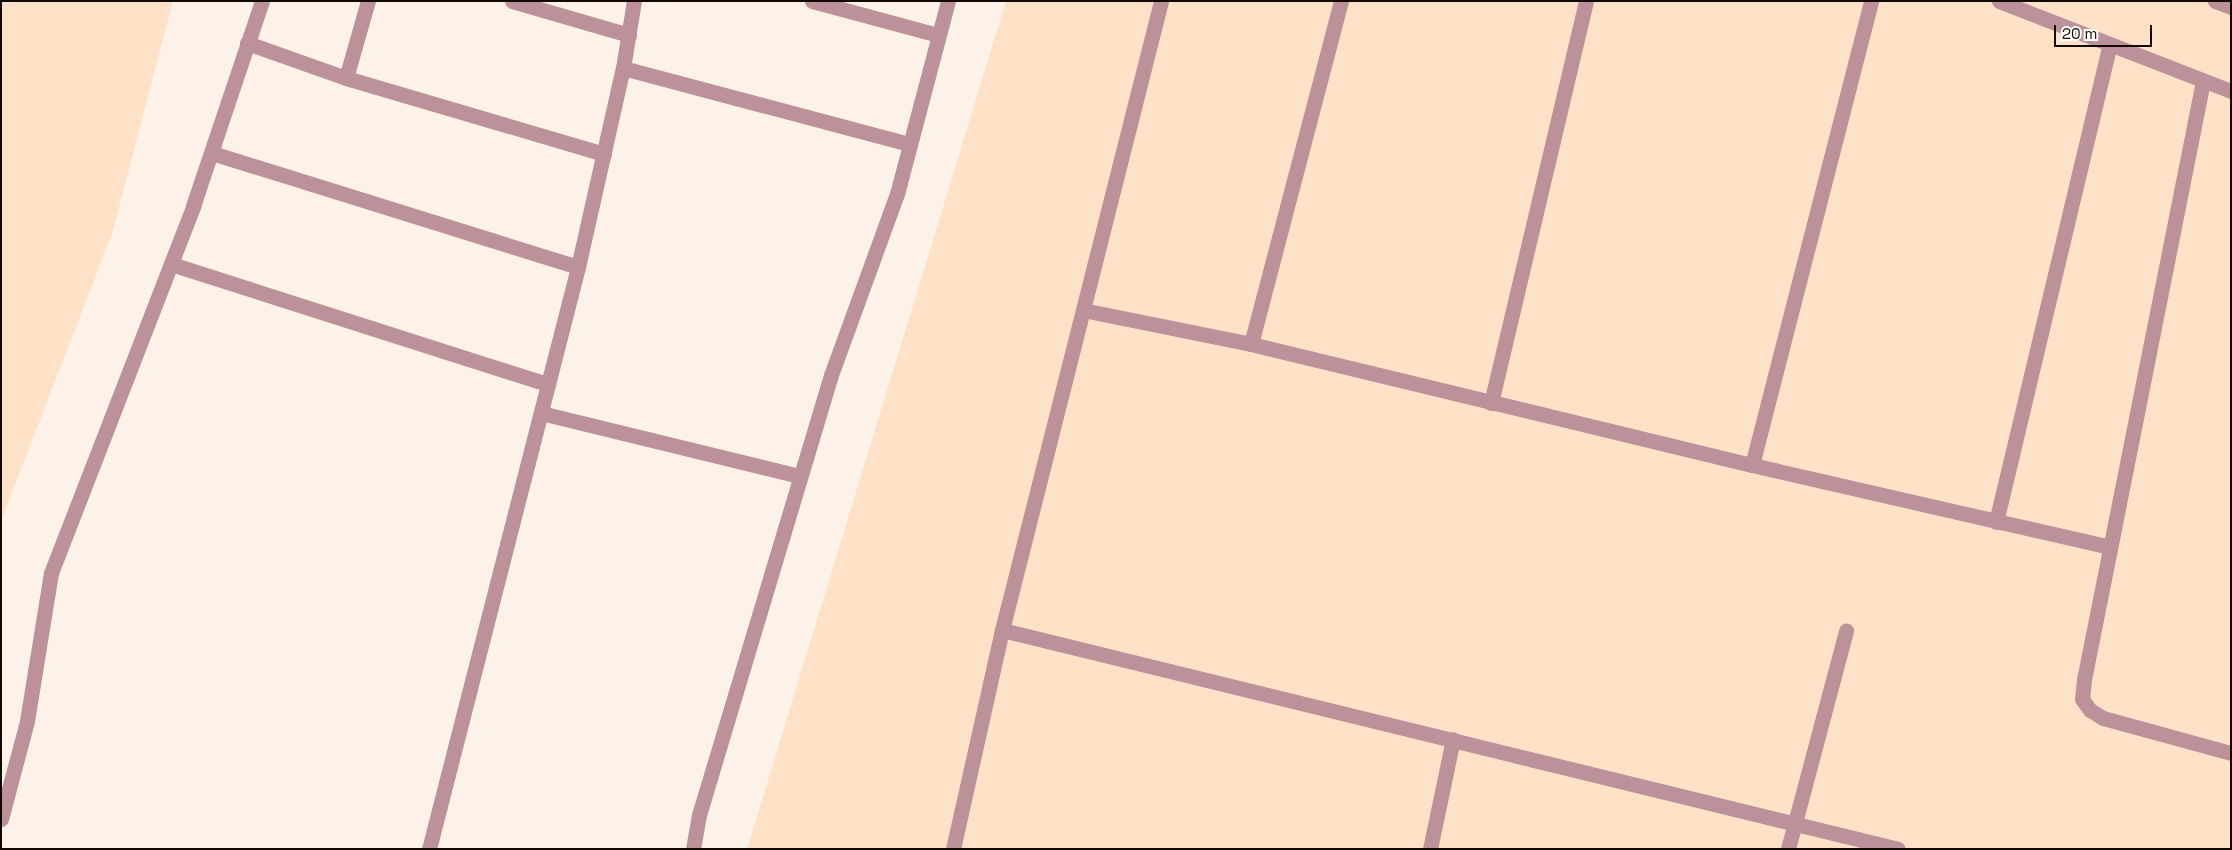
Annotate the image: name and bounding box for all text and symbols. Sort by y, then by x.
scale bar [2057,15,2154,47]
text: 20 m [2062,24,2097,43]

